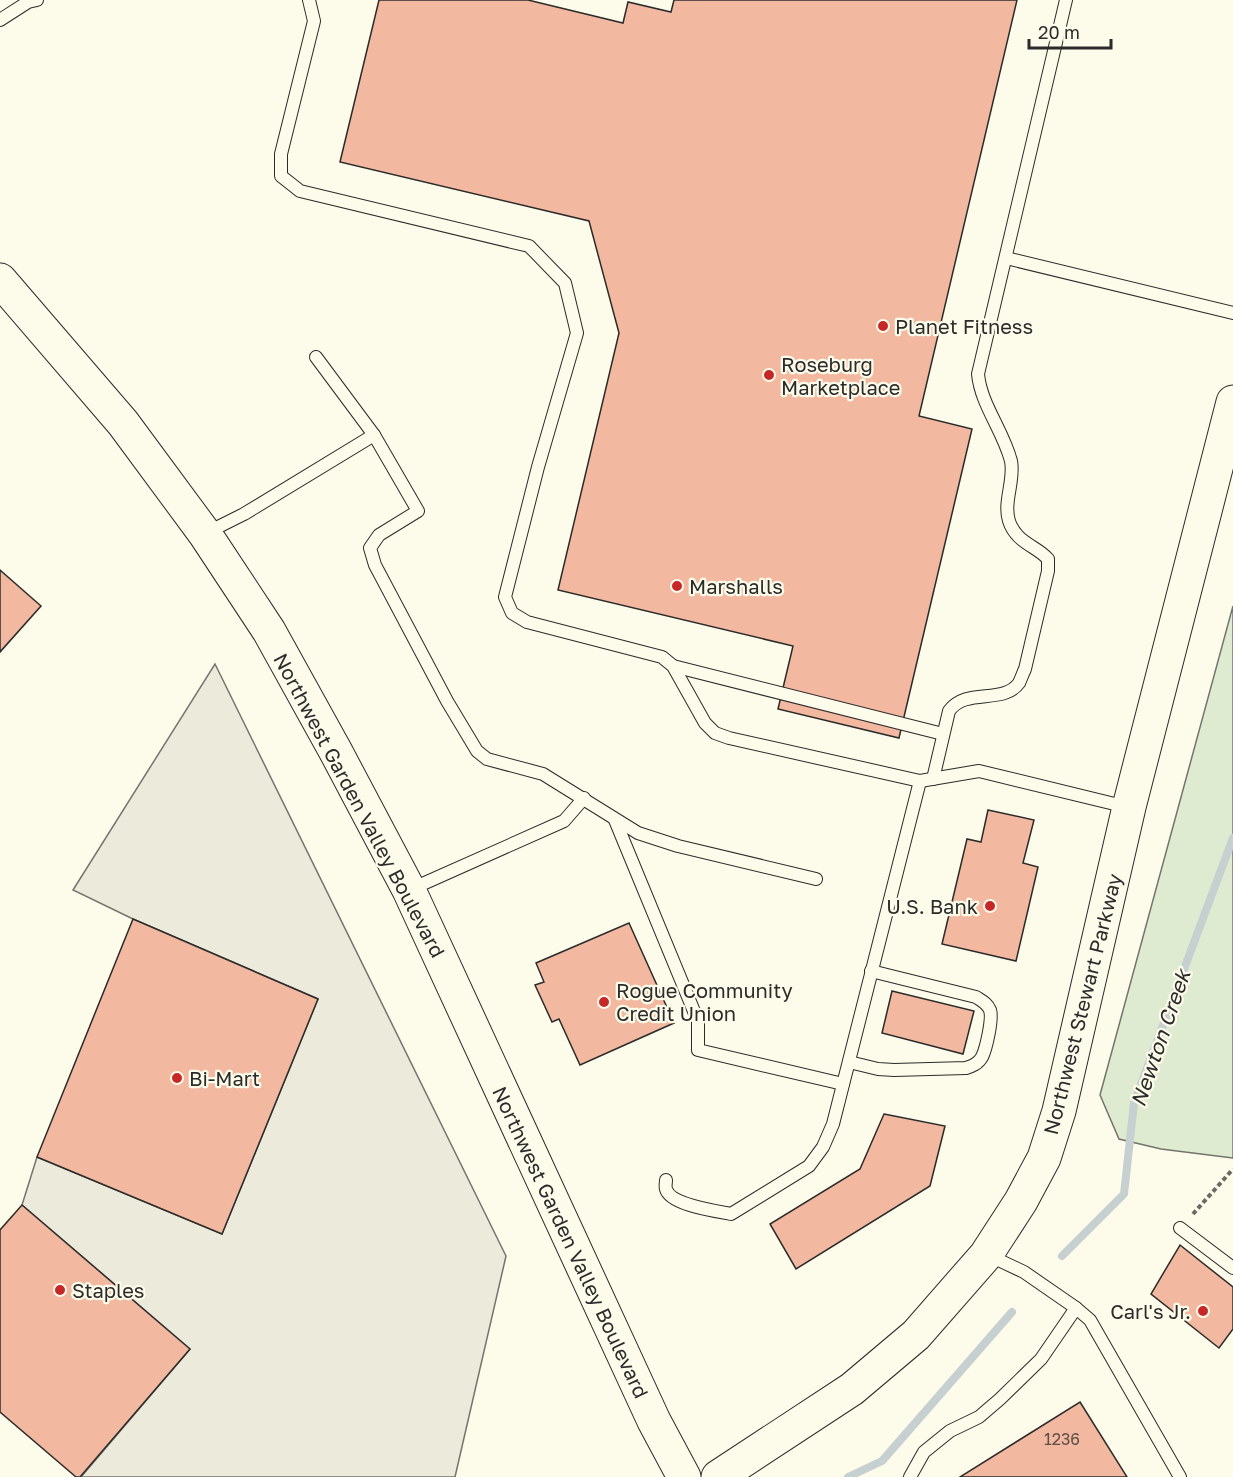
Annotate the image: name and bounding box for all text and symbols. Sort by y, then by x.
scale bar [1029,12,1112,50]
text: 20 m [1038,21,1080,43]
place label: Planet Fitness [895,314,1033,338]
marker: Planet Fitness [876,319,890,333]
place label: Roseburg Marketplace [781,352,900,399]
marker: Roseburg Marketplace [762,368,776,382]
place label: Marshalls [689,574,783,598]
marker: Marshalls [670,579,684,593]
street label: Northwest Garden Valley Boulevard [269,649,451,961]
street label: Northwest Stewart Parkway [1038,871,1126,1137]
place label: U.S. Bank [886,894,978,918]
marker: U.S. Bank [983,899,997,913]
water label: Newton Creek [1124,964,1196,1110]
place label: Rogue Community Credit Union [616,978,793,1025]
marker: Rogue Community Credit Union [597,995,611,1009]
place label: Bi-Mart [189,1066,260,1090]
marker: Bi-Mart [170,1071,184,1085]
street label: Northwest Garden Valley Boulevard [488,1082,654,1402]
place label: Staples [72,1278,144,1302]
marker: Staples [53,1283,67,1297]
place label: Carl's Jr. [1110,1299,1191,1323]
marker: Carl's Jr. [1196,1304,1210,1318]
house number: 1236 [1044,1429,1080,1449]

